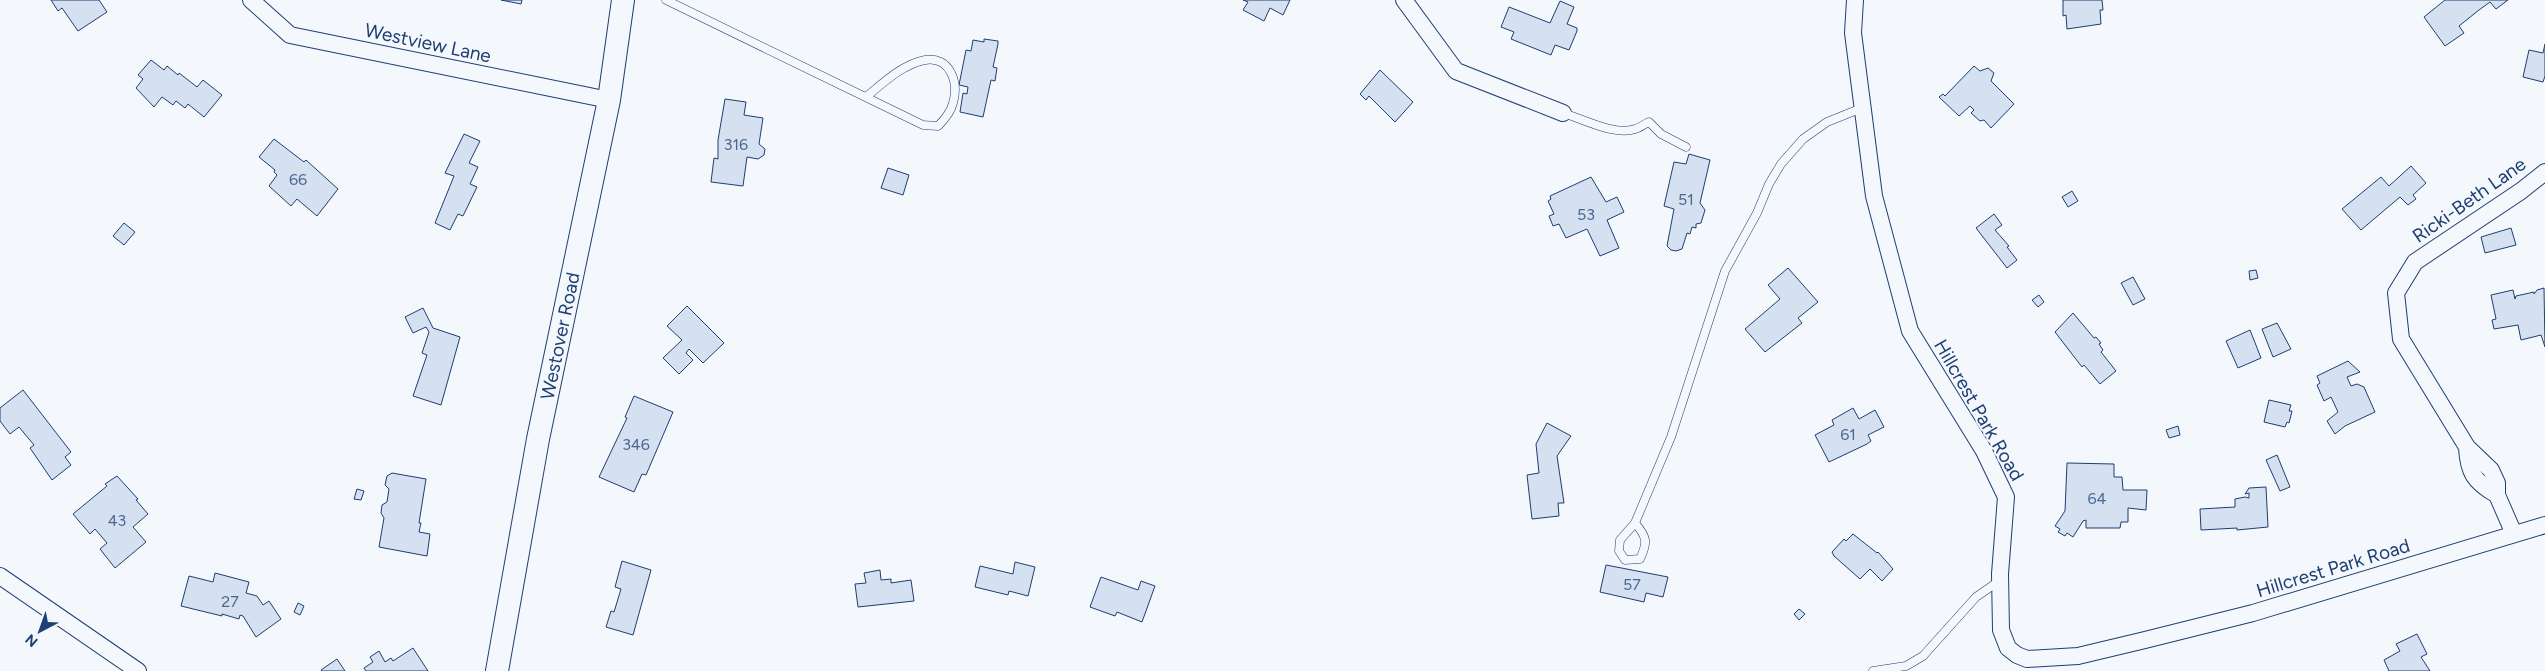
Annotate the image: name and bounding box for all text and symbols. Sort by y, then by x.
street label: Westview Lane [363,18,493,68]
house number: 316 [724,135,748,154]
street label: Ricki-Beth Lane [2408,152,2530,248]
house number: 66 [289,170,307,189]
house number: 51 [1678,190,1694,209]
house number: 53 [1577,205,1595,224]
street label: Westover Road [535,270,584,402]
street label: Hillcrest Park Road [1929,335,2029,485]
house number: 61 [1840,425,1856,444]
house number: 346 [622,435,650,454]
house number: 64 [2088,489,2107,508]
house number: 43 [108,511,126,530]
street label: Hillcrest Park Road [2253,534,2413,602]
house number: 57 [1623,575,1641,594]
house number: 27 [221,592,239,611]
north arrow [15,606,65,656]
text: N [22,630,41,650]

